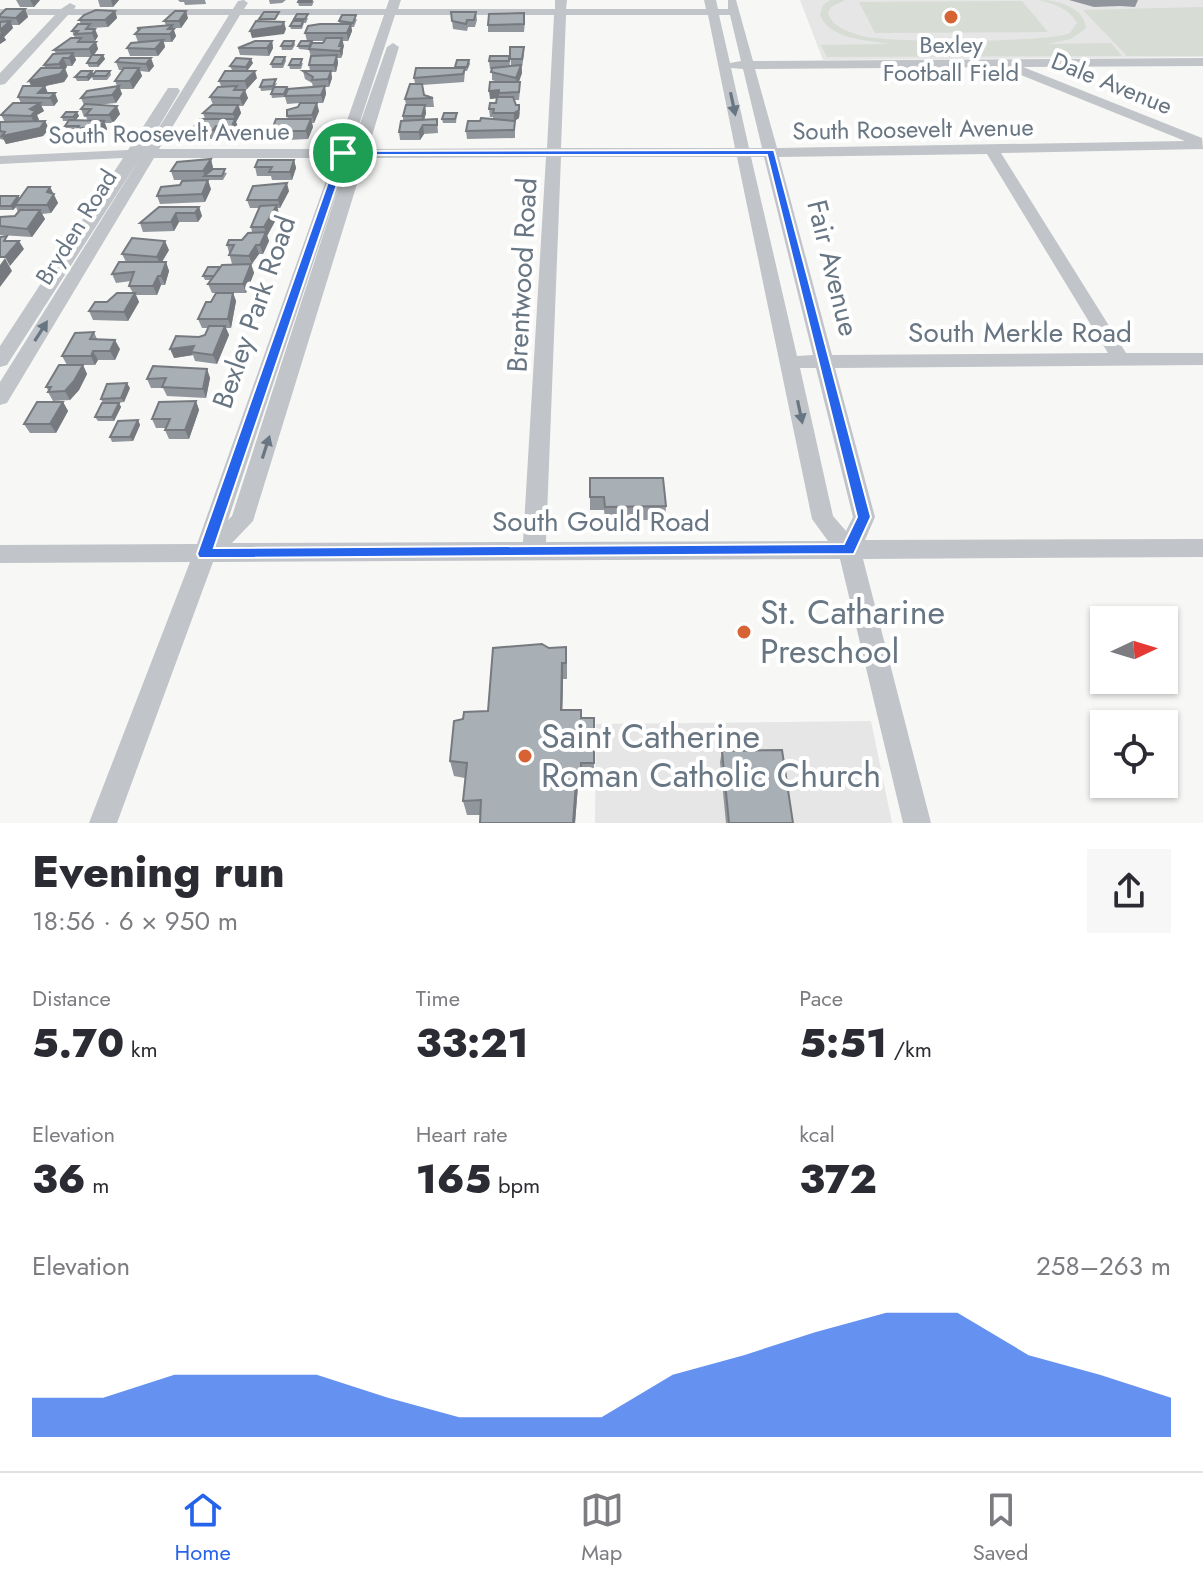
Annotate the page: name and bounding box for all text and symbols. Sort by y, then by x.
marker: Bexley Football Field [942,8,960,26]
place label: Bexley Football Field [883,27,1019,90]
street label: Dale Avenue [1046,43,1178,123]
one-way arrow [727,91,740,116]
street label: South Roosevelt Avenue [792,109,1034,149]
street label: South Roosevelt Avenue [48,113,290,153]
pin [309,119,377,187]
icon: arrive [321,131,365,175]
street label: Bryden Road [27,162,125,292]
street label: Brentwood Road [496,177,548,373]
street label: Fair Avenue [796,196,870,340]
street label: Bexley Park Road [202,210,306,414]
street label: South Merkle Road [908,312,1132,353]
one-way arrow [33,321,48,342]
one-way arrow [794,400,807,425]
one-way arrow [260,435,273,459]
street label: South Gould Road [492,501,710,542]
place label: St. Catharine Preschool [760,588,945,676]
north arrow [1090,606,1178,694]
map controls [1090,606,1178,798]
marker: St. Catharine Preschool [735,623,753,641]
button: locate [1090,710,1178,798]
place label: Saint Catherine Roman Catholic Church [541,712,881,800]
marker: Saint Catherine Roman Catholic Church [516,747,534,765]
text: Evening run [32,840,285,904]
button: share [1087,849,1171,933]
text: 18:56 · 6 × 950 m [32,902,238,940]
text: Distance [32,982,111,1014]
text: Time [416,982,460,1014]
text: Pace [799,982,843,1014]
text: 5.70 [32,1014,124,1072]
text: 33:21 [416,1014,529,1072]
text: 5:51 [799,1014,887,1072]
text: km [124,1033,158,1065]
text: /km [887,1033,932,1065]
text: Elevation [32,1118,115,1150]
text: Heart rate [416,1118,507,1150]
text: kcal [799,1118,835,1150]
text: 36 [32,1150,86,1208]
text: 165 [416,1150,491,1208]
text: 372 [799,1150,877,1208]
text: m [86,1169,109,1201]
text: bpm [491,1169,540,1201]
text: Elevation [32,1247,130,1285]
text: 258–263 m [1036,1247,1171,1285]
tab: Home [175,1488,231,1568]
tab: Map [580,1488,624,1568]
tab: Saved [973,1488,1028,1568]

